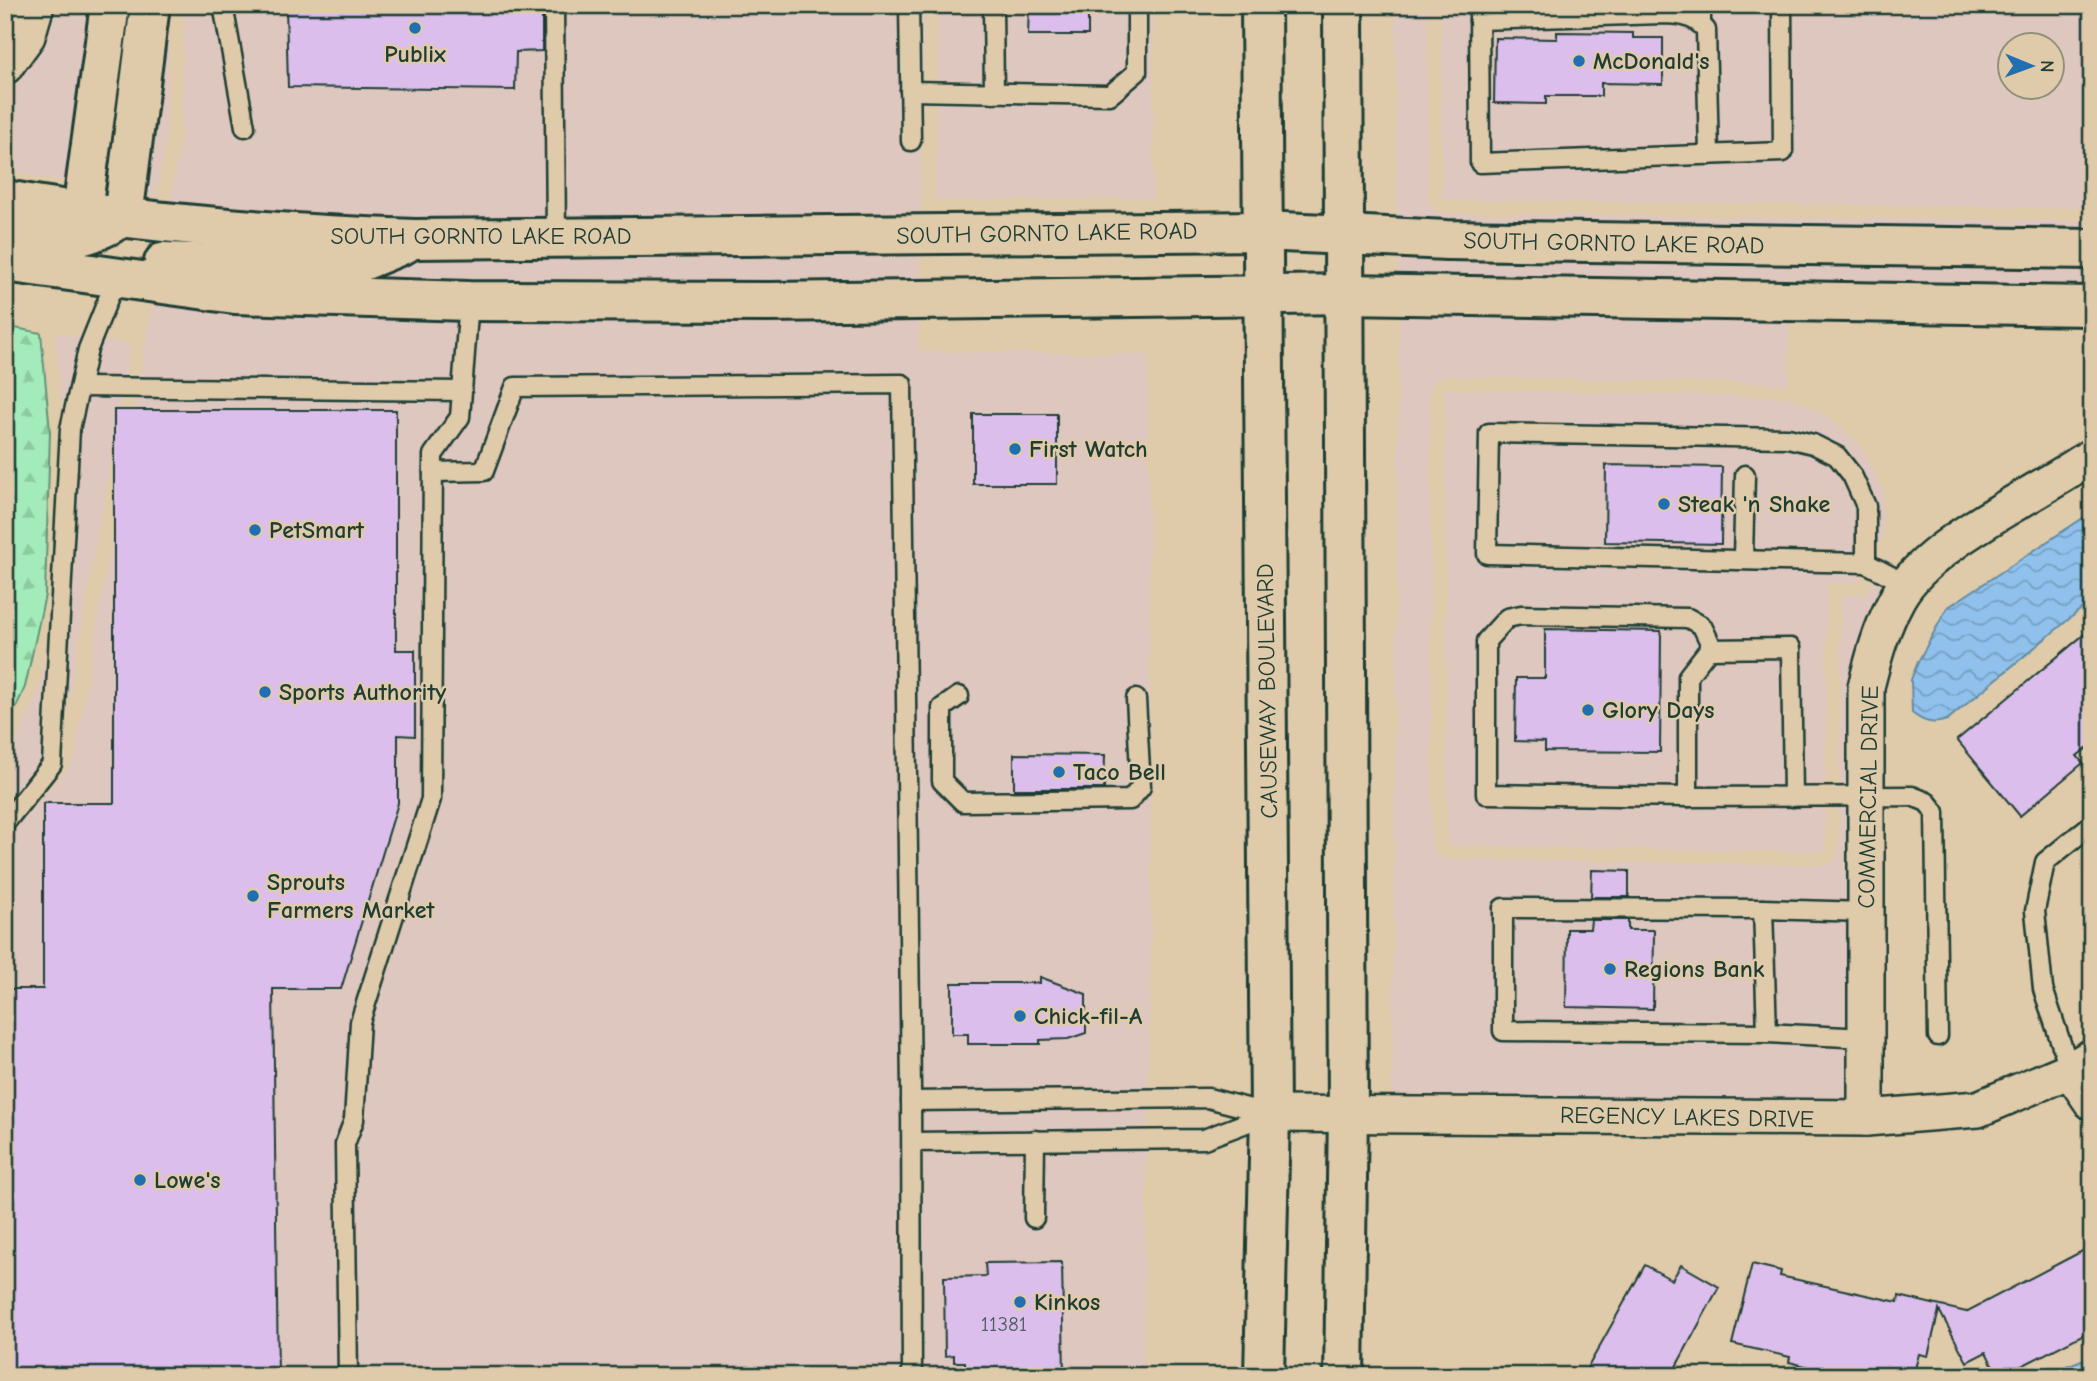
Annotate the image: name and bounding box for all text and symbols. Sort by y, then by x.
marker: Publix [407,20,423,36]
north arrow [1996,32,2066,102]
place label: Publix [384,40,446,68]
place label: McDonald's [1593,47,1710,75]
marker: McDonald's [1571,53,1587,69]
text: N [2036,60,2058,73]
street label: SOUTH GORNTO LAKE ROAD [896,216,1198,250]
street label: SOUTH GORNTO LAKE ROAD [330,222,632,250]
street label: SOUTH GORNTO LAKE ROAD [1463,226,1765,260]
place label: First Watch [1029,435,1148,463]
marker: First Watch [1007,441,1023,457]
place label: Steak 'n Shake [1678,490,1830,518]
marker: Steak 'n Shake [1656,496,1672,512]
place label: PetSmart [269,516,365,544]
marker: PetSmart [247,522,263,538]
street label: CAUSEWAY BOULEVARD [1251,563,1283,819]
place label: Sports Authority [279,678,446,706]
marker: Sports Authority [257,684,273,700]
street label: COMMERCIAL DRIVE [1852,685,1884,909]
place label: Glory Days [1602,696,1715,724]
marker: Glory Days [1580,702,1596,718]
place label: Taco Bell [1073,758,1166,786]
marker: Taco Bell [1051,764,1067,780]
place label: Sprouts Farmers Market [267,868,435,924]
marker: Sprouts Farmers Market [245,888,261,904]
place label: Regions Bank [1624,955,1765,983]
marker: Regions Bank [1602,961,1618,977]
place label: Chick-fil-A [1034,1002,1143,1030]
marker: Chick-fil-A [1012,1008,1028,1024]
street label: REGENCY LAKES DRIVE [1560,1101,1814,1133]
place label: Lowe's [154,1166,221,1194]
marker: Lowe's [132,1172,148,1188]
place label: Kinkos [1034,1288,1100,1316]
marker: Kinkos [1012,1294,1028,1310]
house number: 11381 [981,1312,1027,1336]

